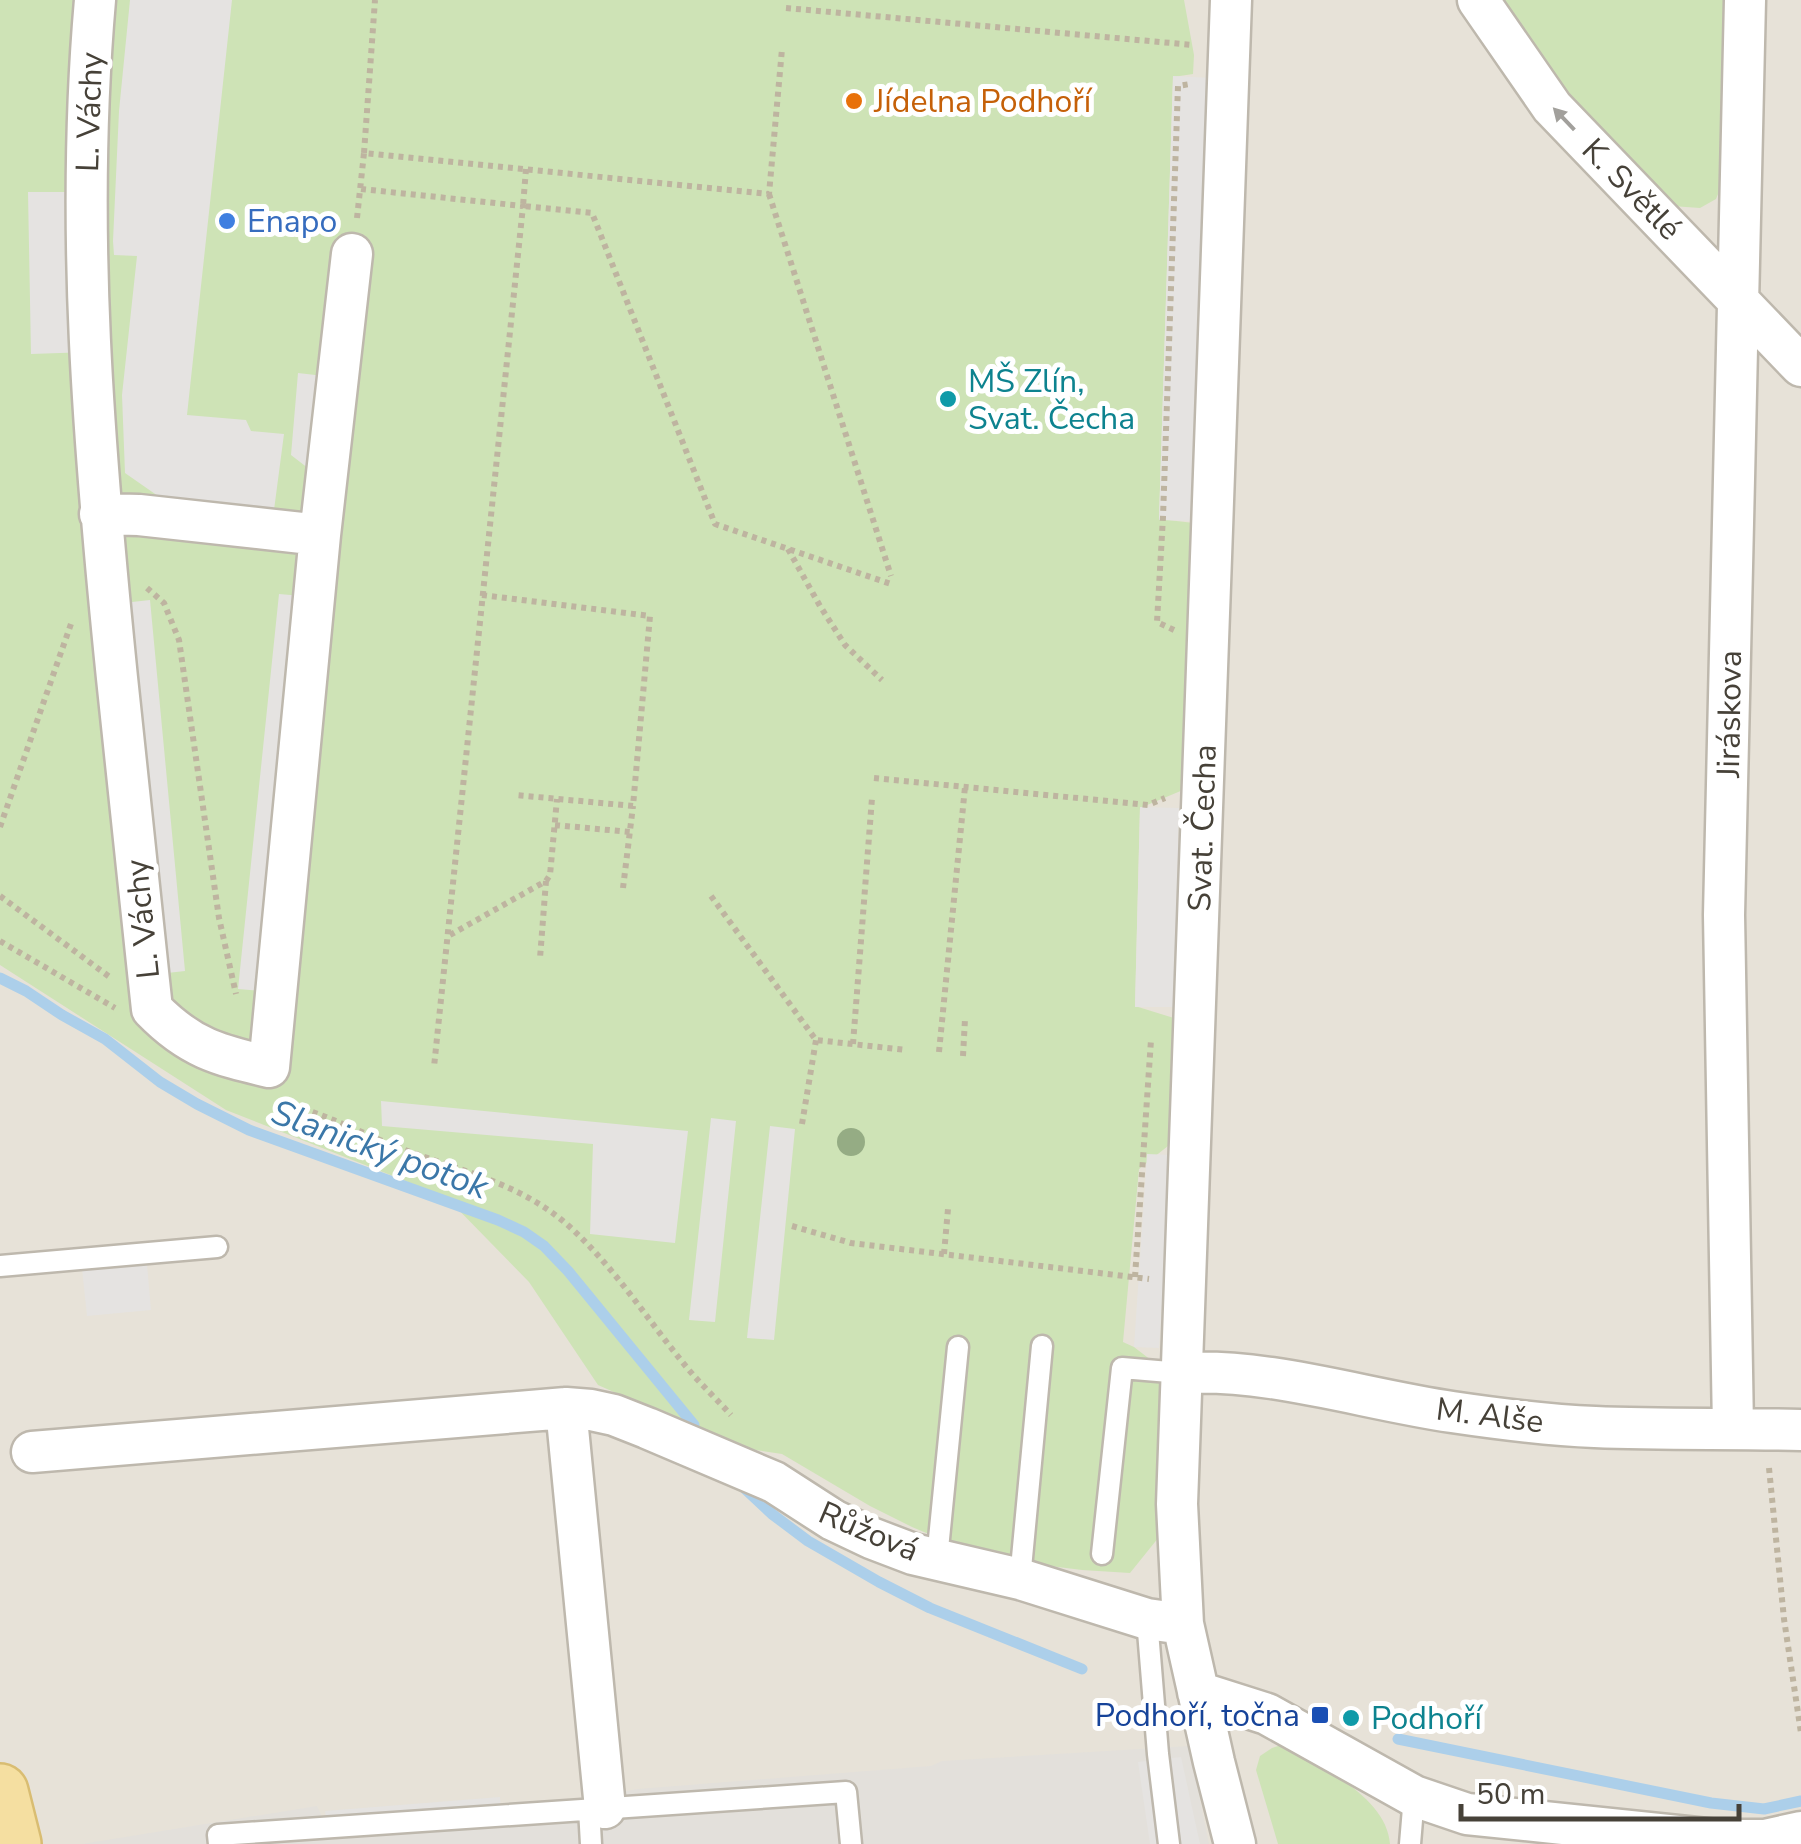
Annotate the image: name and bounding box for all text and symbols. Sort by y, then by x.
street label: L. Váchy [66,51,113,173]
place label: Jídelna Podhoří [873,80,1093,123]
marker: Jídelna Podhoří [843,90,865,112]
one-way arrow [1553,107,1576,131]
street label: K. Světlé [1572,129,1691,250]
place label: Enapo [247,200,337,243]
marker: Enapo [216,210,238,232]
place label: MŠ Zlín, Svat. Čecha [968,360,1135,440]
marker: MŠ Zlín, Svat. Čecha [937,388,959,410]
street label: Jiráskova [1707,650,1752,779]
street label: Svat. Čecha [1178,744,1227,912]
street label: L. Váchy [115,857,170,981]
water label: Slanický potok [265,1089,496,1211]
street label: M. Alše [1434,1388,1546,1443]
street label: Růžová [812,1491,925,1572]
place label: Podhoří, točna [1095,1694,1300,1737]
place label: Podhoří [1371,1697,1483,1740]
marker: Podhoří, točna [1309,1704,1331,1726]
marker: Podhoří [1340,1707,1362,1729]
scale bar [1461,1759,1738,1821]
text: 50 m [1476,1774,1545,1815]

